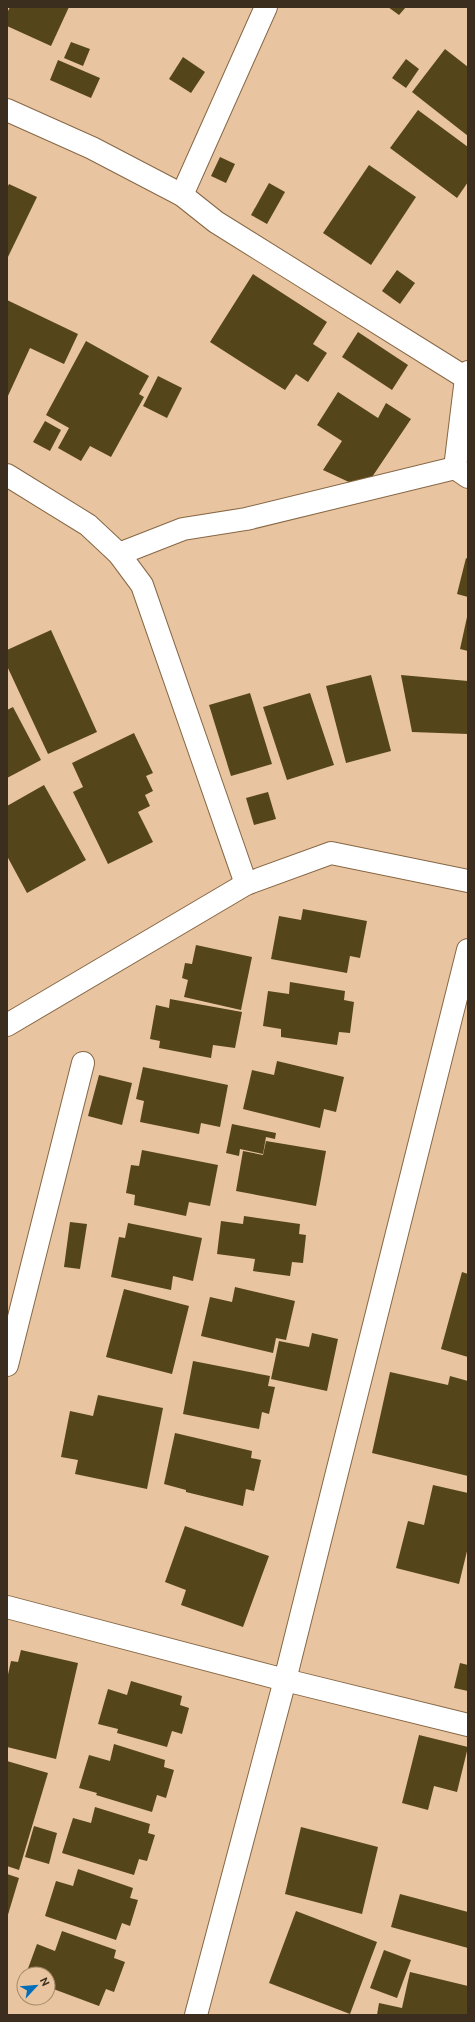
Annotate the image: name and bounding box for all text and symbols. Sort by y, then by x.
north arrow [16,1966,56,2006]
text: N [38,1975,52,1988]

